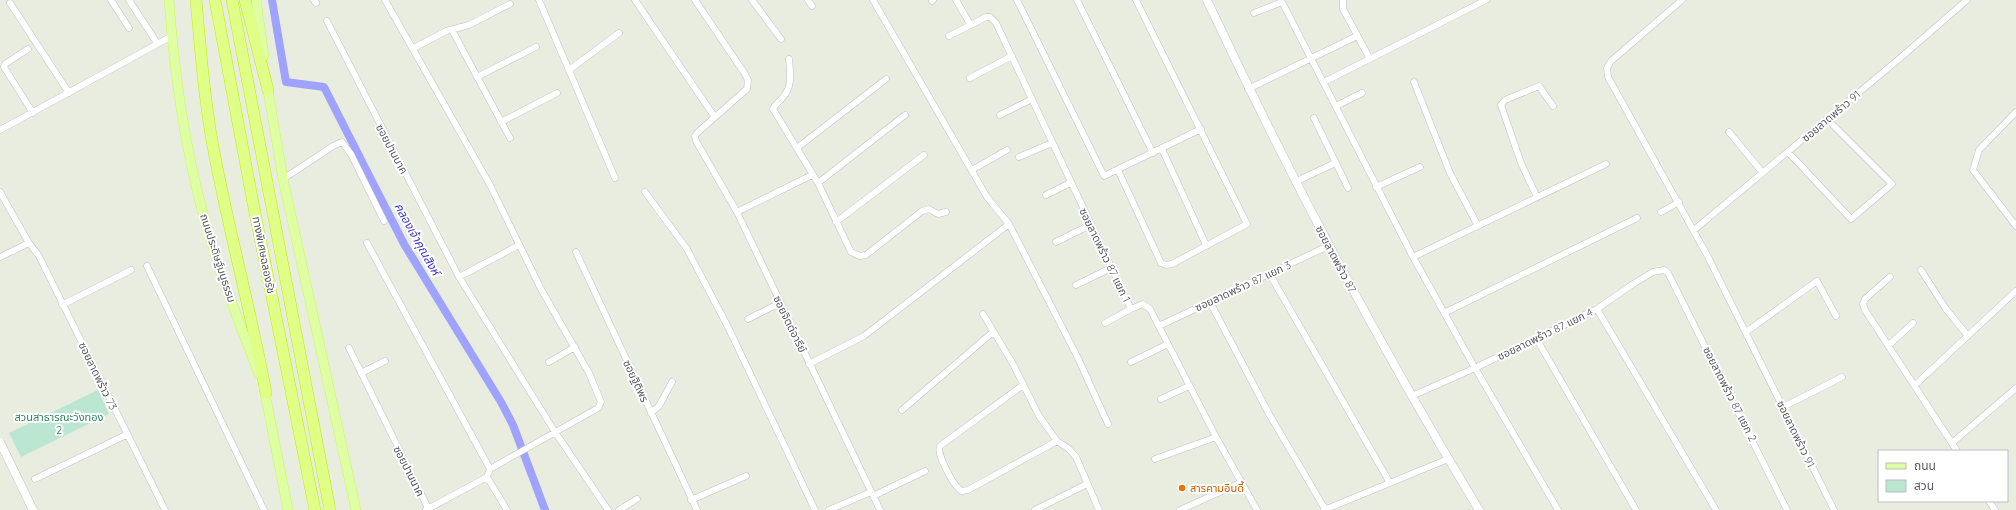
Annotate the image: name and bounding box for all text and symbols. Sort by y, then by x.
street label: ซอยลาดพร้าว 91 [1799,87,1863,145]
street label: ซอยปานนาค [373,122,411,176]
water label: คลองเจ้าคุณสิงห์ [390,200,445,280]
street label: ซอยลาดพร้าว 87 แยก 1 [1076,206,1134,304]
street label: ถนนประดิษฐ์มนูธรรม [197,212,239,304]
street label: ทางพิเศษฉลองรัช [250,215,278,295]
street label: ซอยลาดพร้าว 87 [1313,223,1360,295]
street label: ซอยลาดพร้าว 87 แยก 3 [1193,257,1294,314]
street label: ซอยจิตต์อารีย์ [770,293,810,355]
street label: ซอยลาดพร้าว 87 แยก 4 [1495,305,1595,363]
street label: ซอยลาดพร้าว 73 [76,340,121,412]
street label: ซอยลาดพร้าว 87 แยก 2 [1700,344,1760,444]
street label: ซอยฐิติพร [620,358,652,404]
street label: ซอยลาดพร้าว 91 [1774,398,1818,470]
park label: สวนสาธารณะวังทอง 2 [15,410,104,437]
street label: ซอยปานนาค [390,443,428,499]
legend [1878,450,2008,502]
text: ถนน [1914,458,1936,473]
text: สวน [1914,478,1934,493]
place label: สารคามอินดี้ [1190,480,1244,495]
marker: สารคามอินดี้ [1177,483,1187,493]

